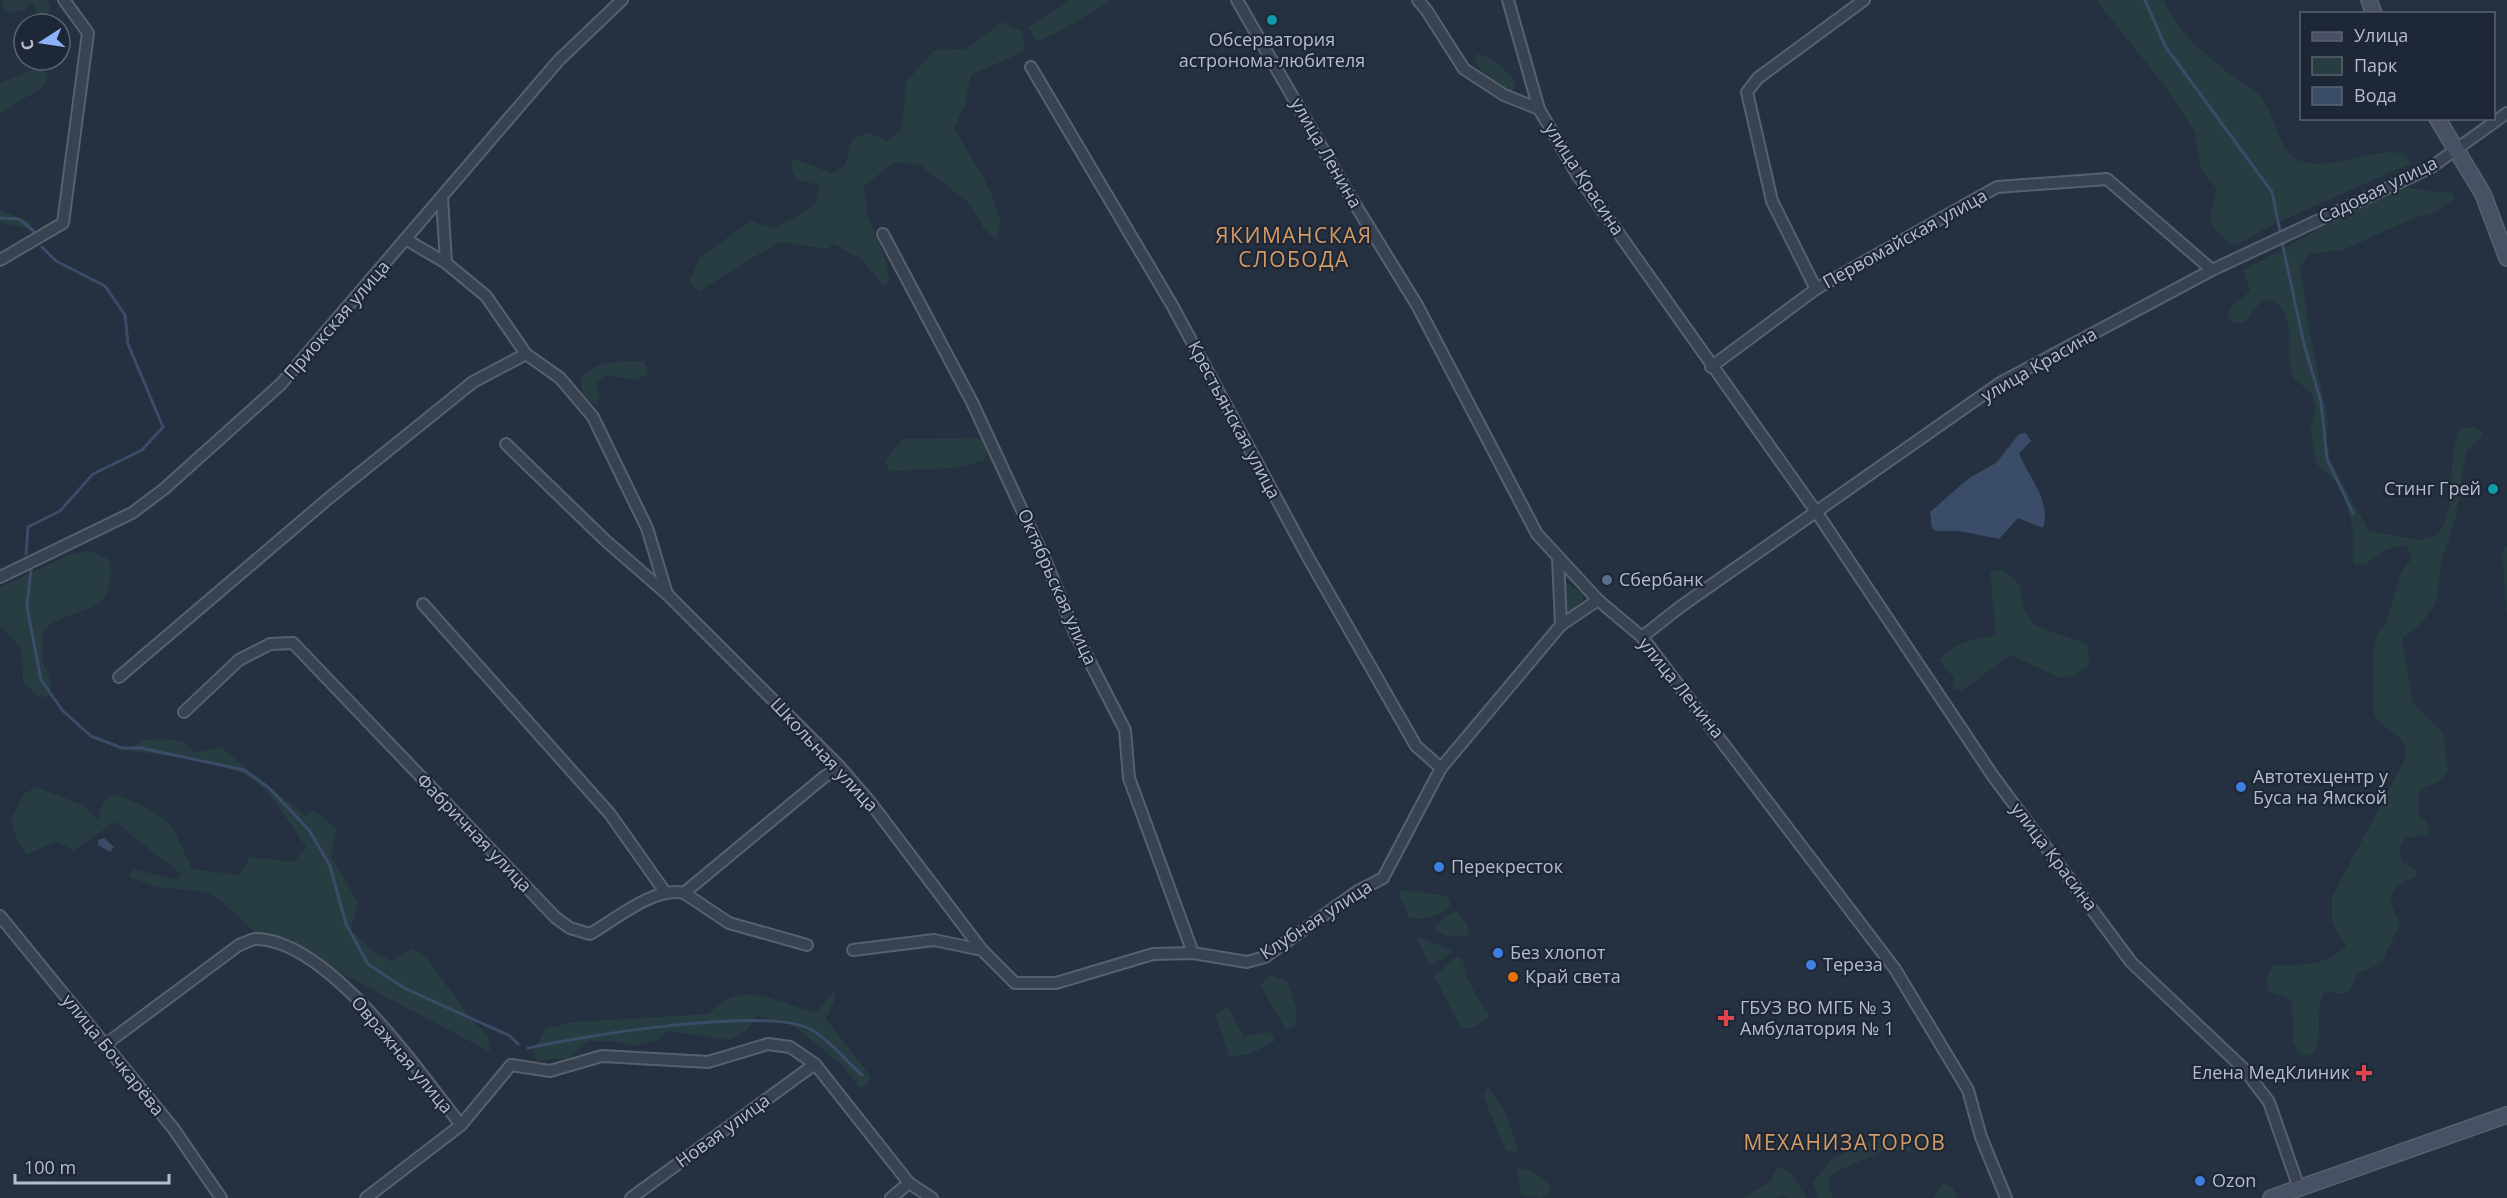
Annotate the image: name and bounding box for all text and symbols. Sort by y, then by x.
north arrow [12,12,72,72]
legend [2300,12,2495,120]
marker: Обсерватория астронома-любителя [1265,13,1279,27]
text: Улица [2354,23,2408,47]
place label: Обсерватория астронома-любителя [1179,27,1365,72]
text: С [16,38,39,52]
text: Парк [2354,53,2398,77]
text: Вода [2354,83,2397,107]
street label: улица Ленина [1286,93,1368,212]
street label: улица Красина [1539,117,1630,240]
street label: Садовая улица [2314,150,2441,228]
street label: Первомайская улица [1818,183,1991,293]
district label: ЯКИМАНСКАЯ СЛОБОДА [1215,221,1373,273]
street label: Приокская улица [278,255,395,384]
street label: улица Красина [1976,321,2101,407]
street label: Крестьянская улица [1183,336,1287,503]
place label: Стинг Грей [2384,476,2481,500]
marker: Стинг Грей [2486,482,2500,496]
street label: Октябрьская улица [1013,505,1103,669]
place label: Сбербанк [1619,567,1704,591]
marker: Сбербанк [1600,573,1614,587]
street label: улица Ленина [1634,632,1730,743]
street label: Школьная улица [766,692,884,817]
place label: Автотехцентр у Буса на Ямской [2253,764,2389,809]
street label: Фабричная улица [412,768,538,897]
marker: Автотехцентр у Буса на Ямской [2234,780,2248,794]
street label: улица Красина [2006,797,2104,916]
place label: Перекресток [1451,854,1564,878]
marker: Перекресток [1432,860,1446,874]
street label: Клубная улица [1255,874,1376,964]
place label: Без хлопот [1510,940,1606,964]
marker: Без хлопот [1491,946,1505,960]
place label: Тереза [1823,952,1883,976]
marker: Тереза [1804,958,1818,972]
place label: Край света [1525,964,1621,988]
marker: Край света [1506,970,1520,984]
street label: улица Бочкарёва [57,988,170,1120]
street label: Овражная улица [346,990,459,1118]
place label: ГБУЗ ВО МГБ № 3 Амбулатория № 1 [1740,995,1894,1040]
marker: ГБУЗ ВО МГБ № 3 Амбулатория № 1 [1717,1009,1735,1027]
place label: Елена МедКлиник [2192,1060,2351,1084]
marker: Елена МедКлиник [2355,1064,2373,1082]
street label: Новая улица [670,1088,774,1173]
district label: МЕХАНИЗАТОРОВ [1744,1128,1946,1156]
scale bar [15,1147,170,1185]
text: 100 m [24,1155,76,1179]
place label: Ozon [2212,1168,2256,1192]
marker: Ozon [2193,1174,2207,1188]

